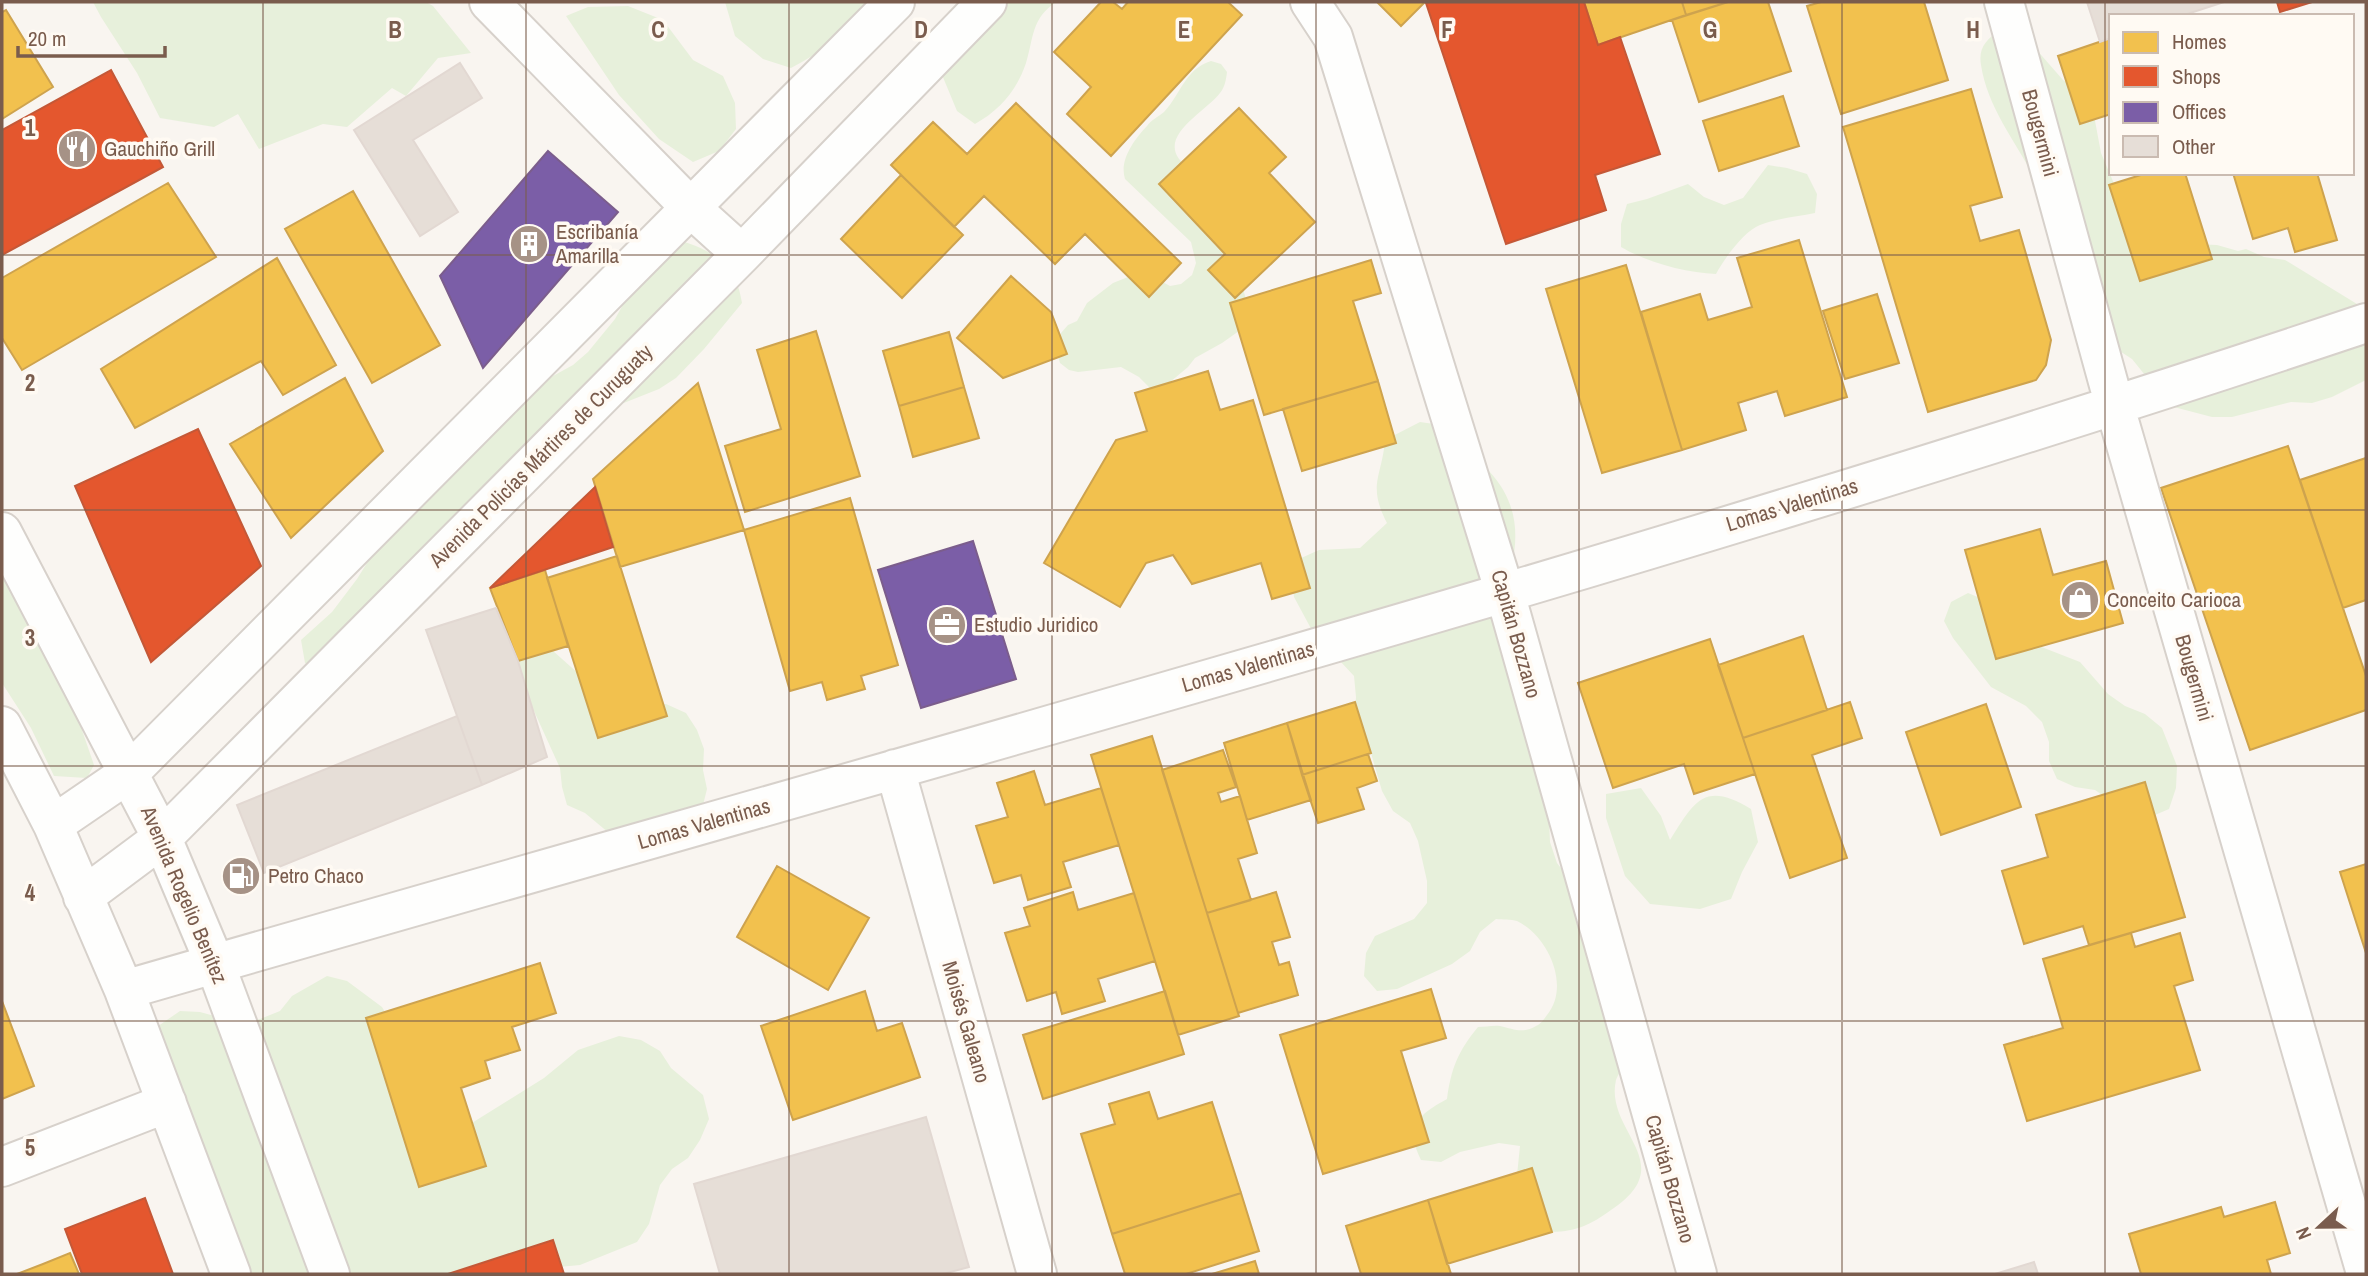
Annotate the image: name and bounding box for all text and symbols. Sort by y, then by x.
scale bar [18,14,164,58]
text: B [388,14,402,45]
text: C [651,14,665,45]
text: D [914,14,928,45]
text: E [1178,14,1190,45]
text: F [1441,14,1453,45]
text: G [1703,14,1717,45]
text: H [1966,14,1980,45]
legend [2109,14,2354,175]
text: 20 m [28,24,66,53]
text: Homes [2172,27,2227,56]
text: Shops [2172,62,2221,91]
street label: Bougermini [2015,86,2066,180]
text: Offices [2172,97,2226,126]
text: 1 [25,112,36,143]
restaurant icon: Gauchiño Grill [56,128,98,170]
text: Other [2172,132,2215,161]
place label: Gauchiño Grill [104,134,215,163]
place label: Escribanía Amarilla [555,217,639,270]
building icon: Escribanía Amarilla [508,223,550,265]
street label: Avenida Policías Mártires de Curuguaty [422,337,659,574]
text: 2 [25,367,35,398]
street label: Lomas Valentinas [1722,471,1861,538]
street label: Capitán Bozzano [1484,566,1549,701]
shop icon: Conceito Carioca [2059,579,2101,621]
place label: Conceito Carioca [2107,585,2241,614]
office icon: Estudio Juridico [926,604,968,646]
place label: Estudio Juridico [974,610,1098,639]
text: 3 [25,622,35,653]
street label: Bougermini [2168,631,2221,725]
street label: Lomas Valentinas [1178,634,1318,699]
street label: Lomas Valentinas [634,791,774,856]
street label: Avenida Rogelio Benítez [134,801,235,988]
fuel station icon: Petro Chaco [220,855,262,897]
place label: Petro Chaco [268,861,364,890]
text: 4 [25,877,36,908]
street label: Moisés Galeano [935,958,998,1086]
street label: Capitán Bozzano [1638,1111,1703,1246]
text: 5 [25,1132,35,1163]
north arrow [2284,1192,2354,1262]
text: N [2289,1223,2317,1243]

